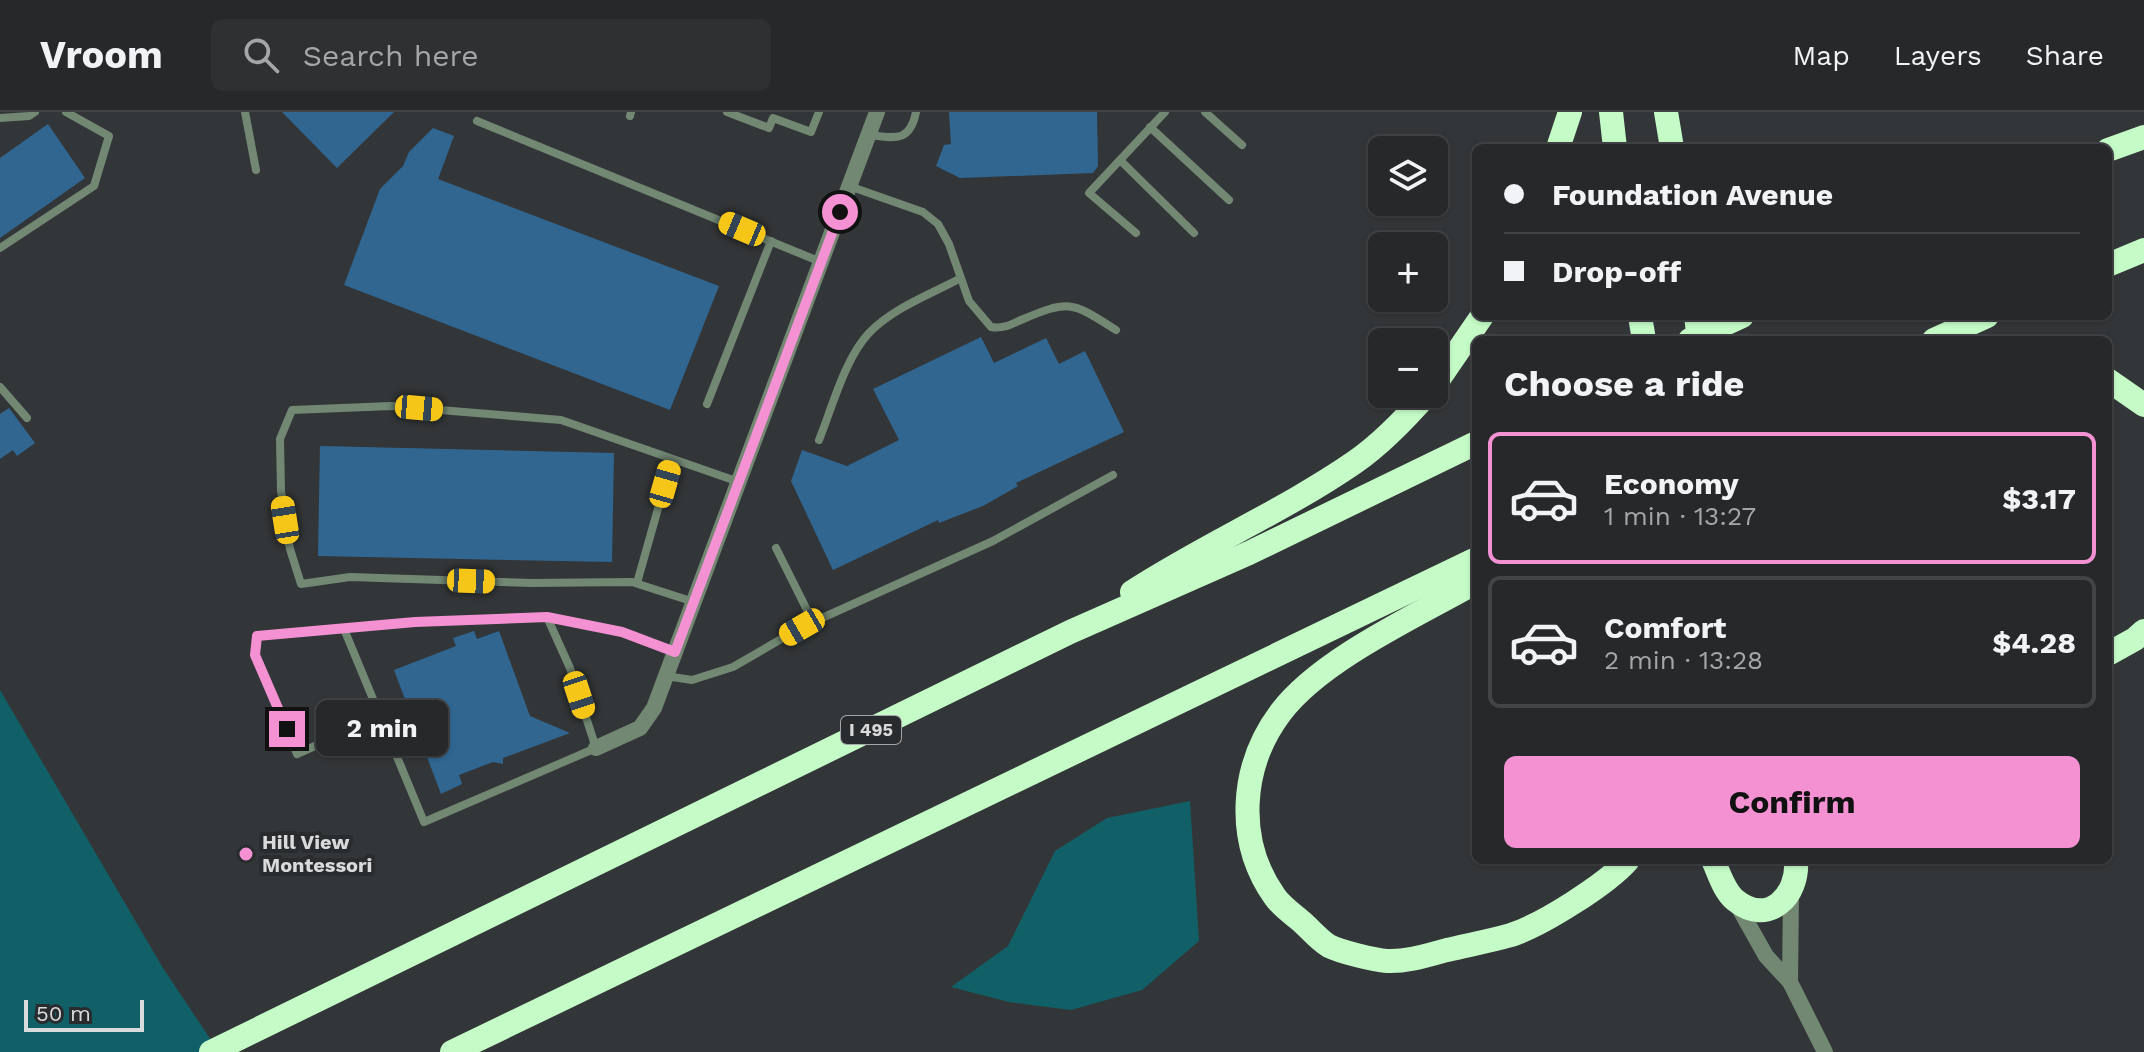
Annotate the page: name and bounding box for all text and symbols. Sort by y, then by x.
search box [211,19,771,91]
text: Vroom [40,33,163,77]
icon: search [239,33,283,77]
text: Search here [303,38,479,73]
text: Map [1793,39,1850,72]
text: Layers [1894,39,1982,72]
text: Share [2026,39,2104,72]
map controls [1368,136,1448,408]
button: layers [1368,136,1448,216]
text: Foundation Avenue [1552,177,1833,212]
route start [822,194,858,230]
car [715,209,769,249]
button: + [1368,232,1448,312]
text: Drop-off [1552,254,1681,289]
button: − [1368,328,1448,408]
text: Choose a ride [1504,363,1744,405]
car [394,394,444,422]
car [647,458,683,510]
icon: car [1508,462,1580,534]
text: Economy [1604,466,1739,501]
text: $3.17 [2002,481,2076,516]
car [269,494,301,546]
text: 1 min · 13:27 [1604,501,1756,531]
car [447,568,495,594]
car [775,605,829,649]
icon: car [1508,606,1580,678]
text: Comfort [1604,610,1726,645]
text: $4.28 [1992,625,2076,660]
text: 2 min · 13:28 [1604,645,1763,675]
car [560,668,598,722]
callout: 2 min [315,701,447,757]
route end [269,711,305,747]
text: 2 min [346,713,418,743]
road number: I 495 [841,716,901,744]
button: Confirm [1504,756,2080,848]
place label: Hill View Montessori [262,830,372,877]
marker: Hill View Montessori [237,845,255,863]
scale bar [24,996,144,1032]
text: 50 m [36,1001,91,1026]

